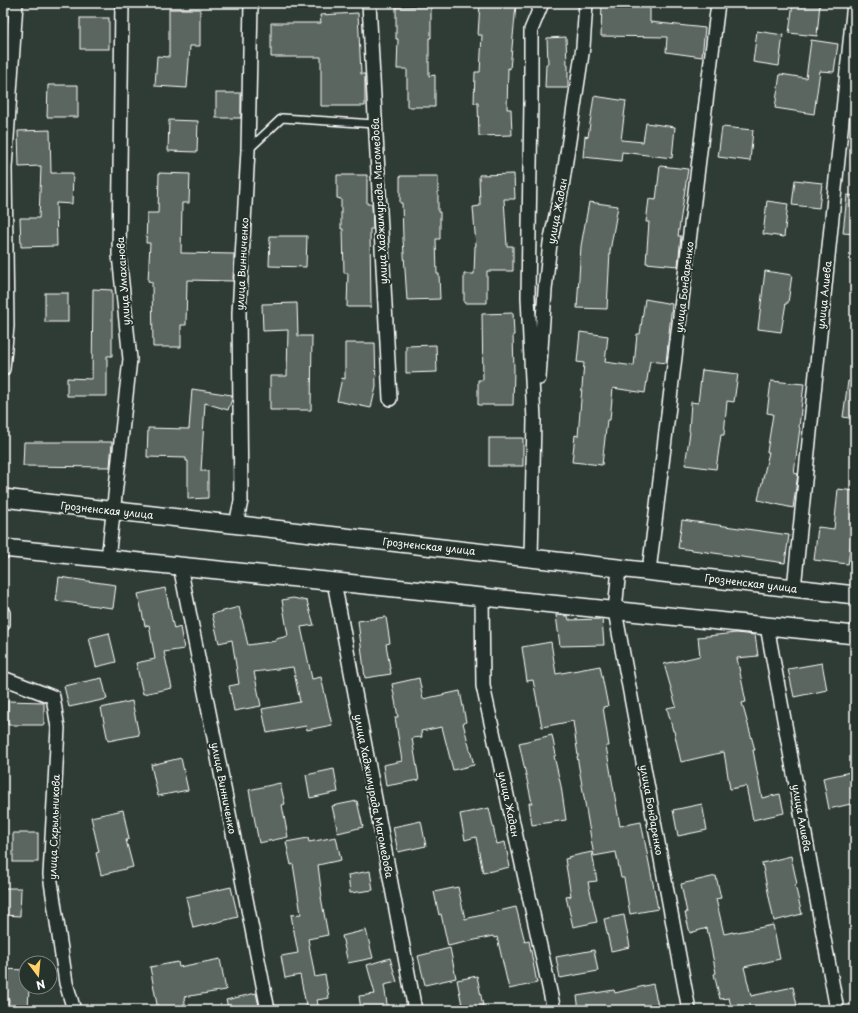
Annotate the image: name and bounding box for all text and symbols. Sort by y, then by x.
street label: улица Хаджимурада Магомедова [367,117,390,285]
street label: улица Жадан [543,177,570,245]
street label: улица Винниченко [232,217,251,311]
street label: улица Умаханова [112,236,133,326]
street label: улица Бондаренко [670,240,697,333]
street label: улица Алиева [812,259,835,330]
street label: Грозненская улица [60,497,155,522]
street label: Грозненская улица [382,533,477,558]
street label: Грозненская улица [704,569,799,596]
street label: улица Хаджимурада Магомедова [351,713,398,880]
street label: улица Винниченко [208,741,241,835]
street label: улица Бондаренко [637,764,668,857]
street label: улица Жадан [495,770,524,838]
street label: улица Скрыльникова [44,773,63,880]
street label: улица Алиева [789,783,816,854]
north arrow [18,955,58,995]
text: N [34,976,47,995]

